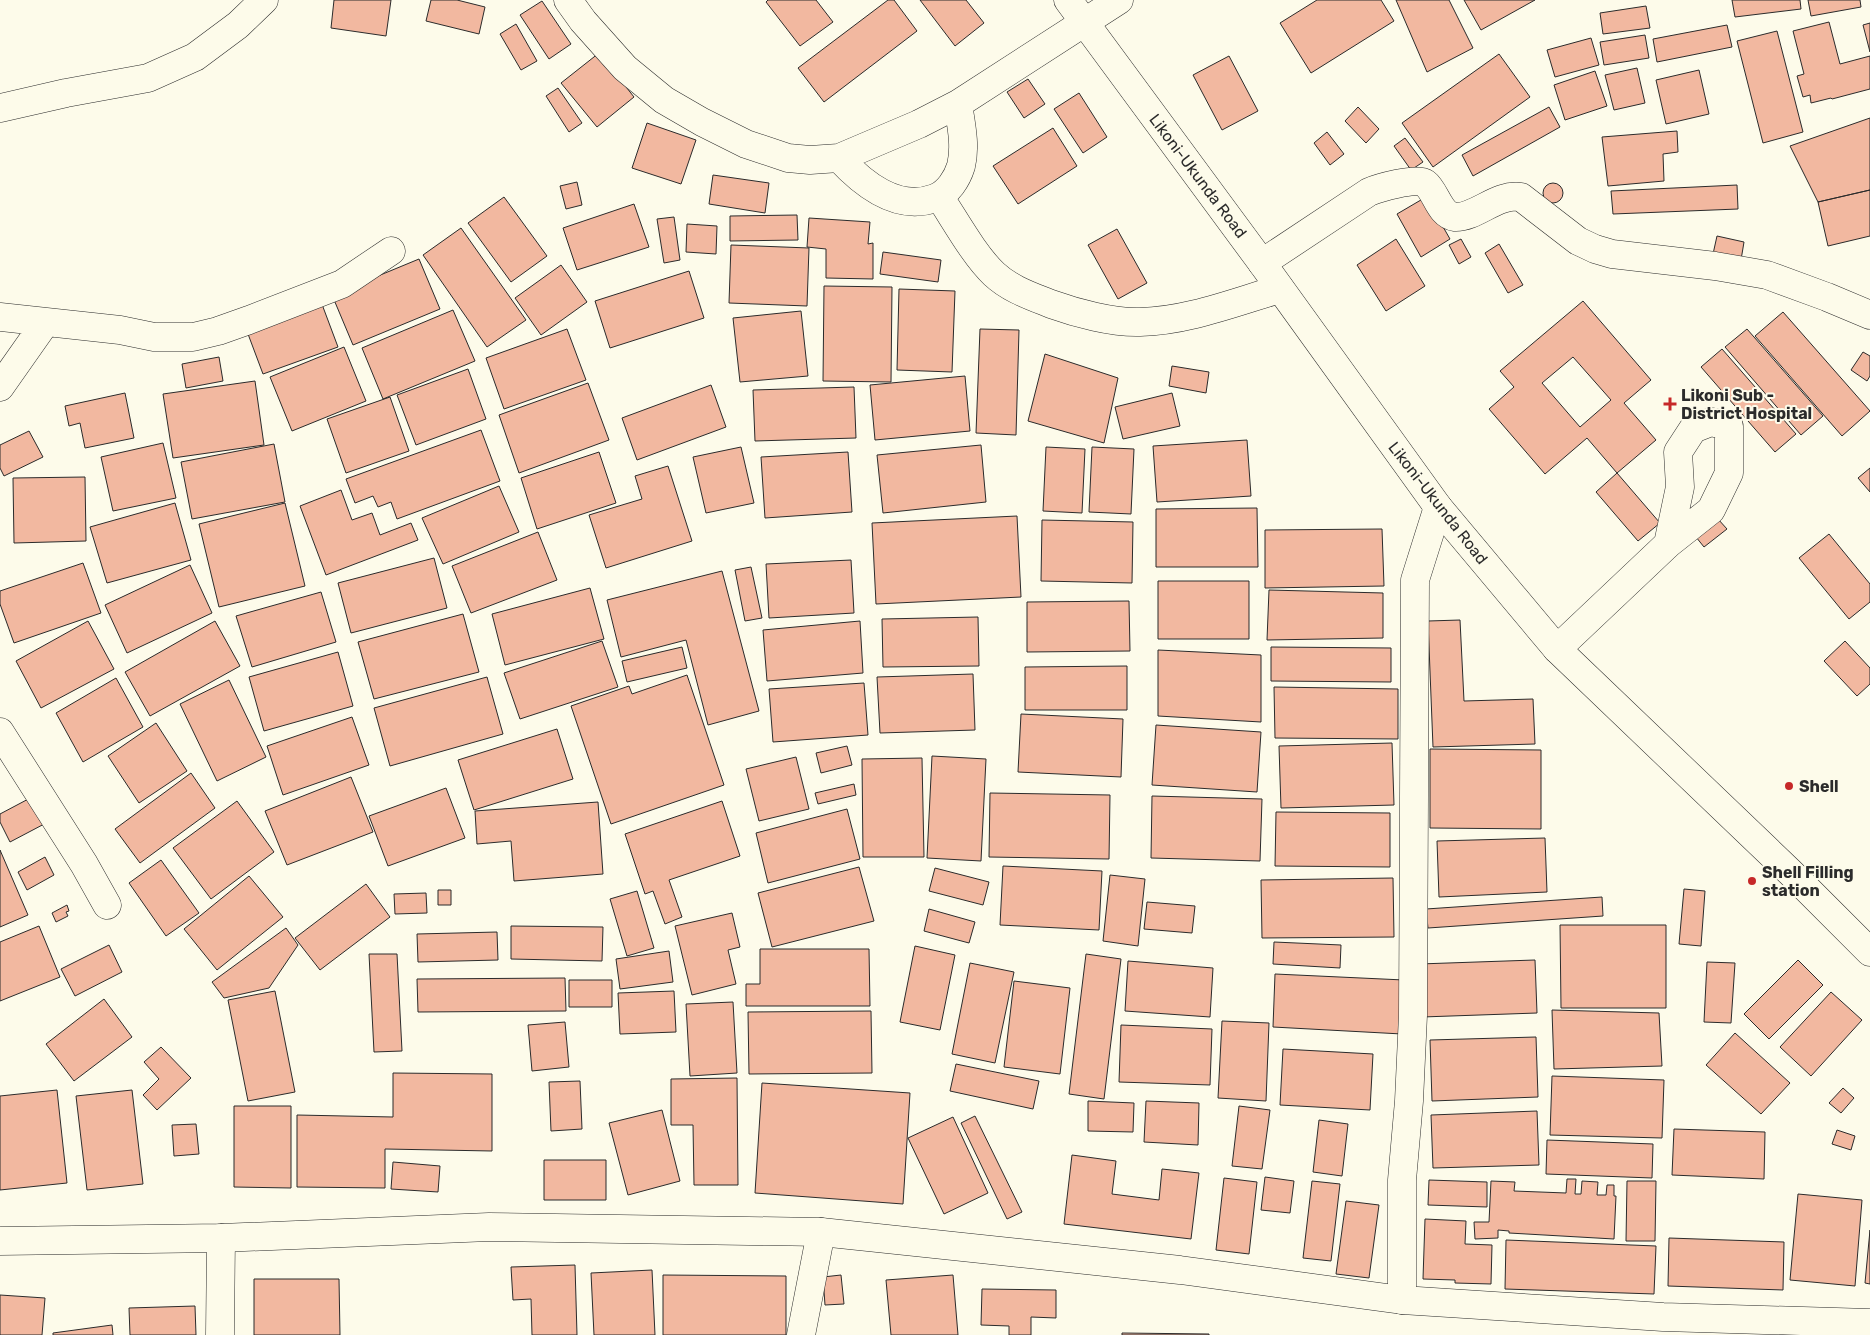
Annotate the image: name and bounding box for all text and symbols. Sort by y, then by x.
street label: Likoni-Ukunda Road [1145,110,1251,242]
place label: Likoni Sub - District Hospital [1681,386,1812,423]
marker: Likoni Sub - District Hospital [1663,397,1677,411]
street label: Likoni-Ukunda Road [1384,438,1492,568]
place label: Shell [1799,777,1839,796]
marker: Shell [1783,780,1795,792]
place label: Shell Filling station [1762,863,1854,900]
marker: Shell Filling station [1746,875,1758,887]

